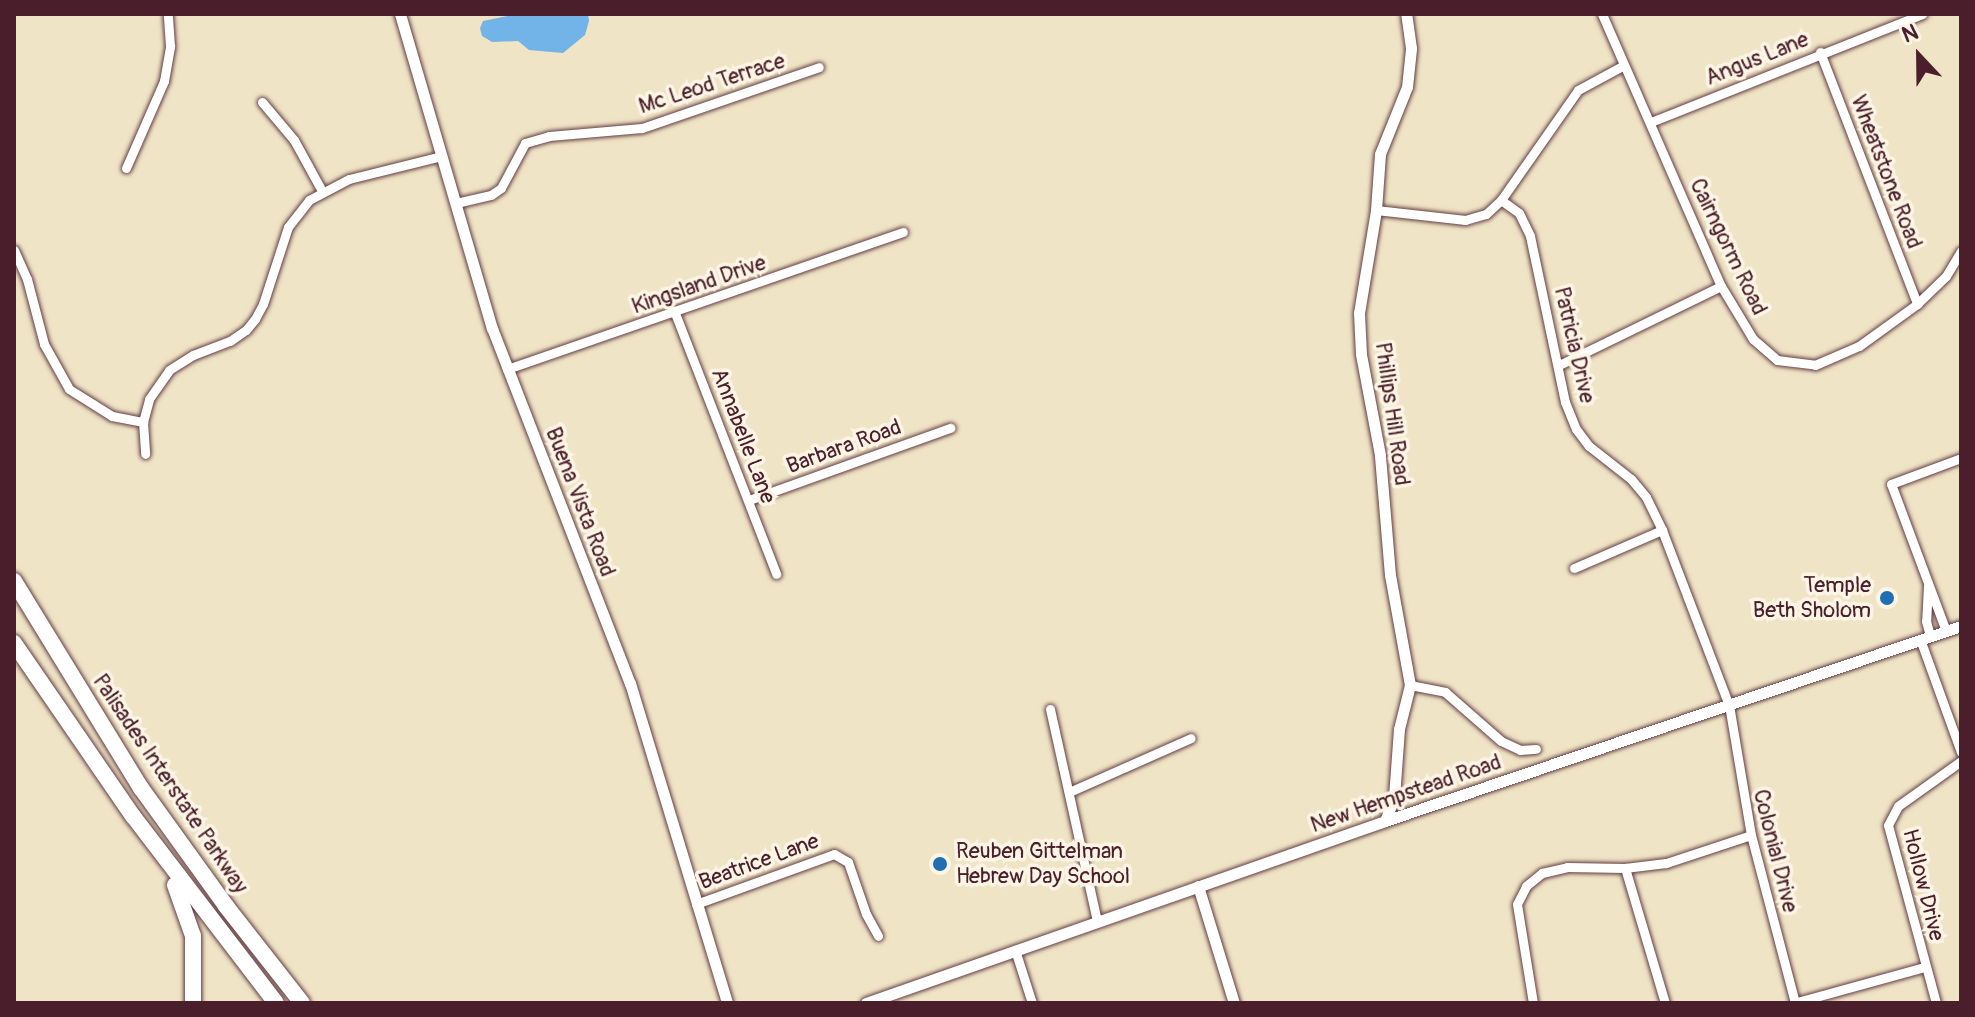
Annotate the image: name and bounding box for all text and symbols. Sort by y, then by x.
north arrow [1879,16,1959,96]
text: N [1898,18,1922,50]
street label: Angus Lane [1702,26,1812,92]
street label: Mc Leod Terrace [636,48,788,120]
street label: Wheatstone Road [1845,92,1927,252]
street label: Cairngorm Road [1684,174,1772,320]
street label: Kingsland Drive [628,250,770,320]
street label: Patricia Drive [1548,284,1600,406]
street label: Phillips Hill Road [1369,341,1415,487]
street label: Annabelle Lane [705,365,781,507]
street label: Barbara Road [783,414,905,480]
street label: Buena Vista Road [539,424,621,580]
place label: Temple Beth Sholom [1753,572,1871,624]
marker: Temple Beth Sholom [1878,589,1896,607]
street label: Palisades Interstate Parkway [87,669,253,899]
street label: New Hempstead Road [1307,749,1505,839]
street label: Colonial Drive [1747,787,1803,915]
street label: Hollow Drive [1896,826,1950,944]
street label: Beatrice Lane [695,828,823,896]
place label: Reuben Gittelman Hebrew Day School [956,838,1130,890]
marker: Reuben Gittelman Hebrew Day School [931,855,949,873]

